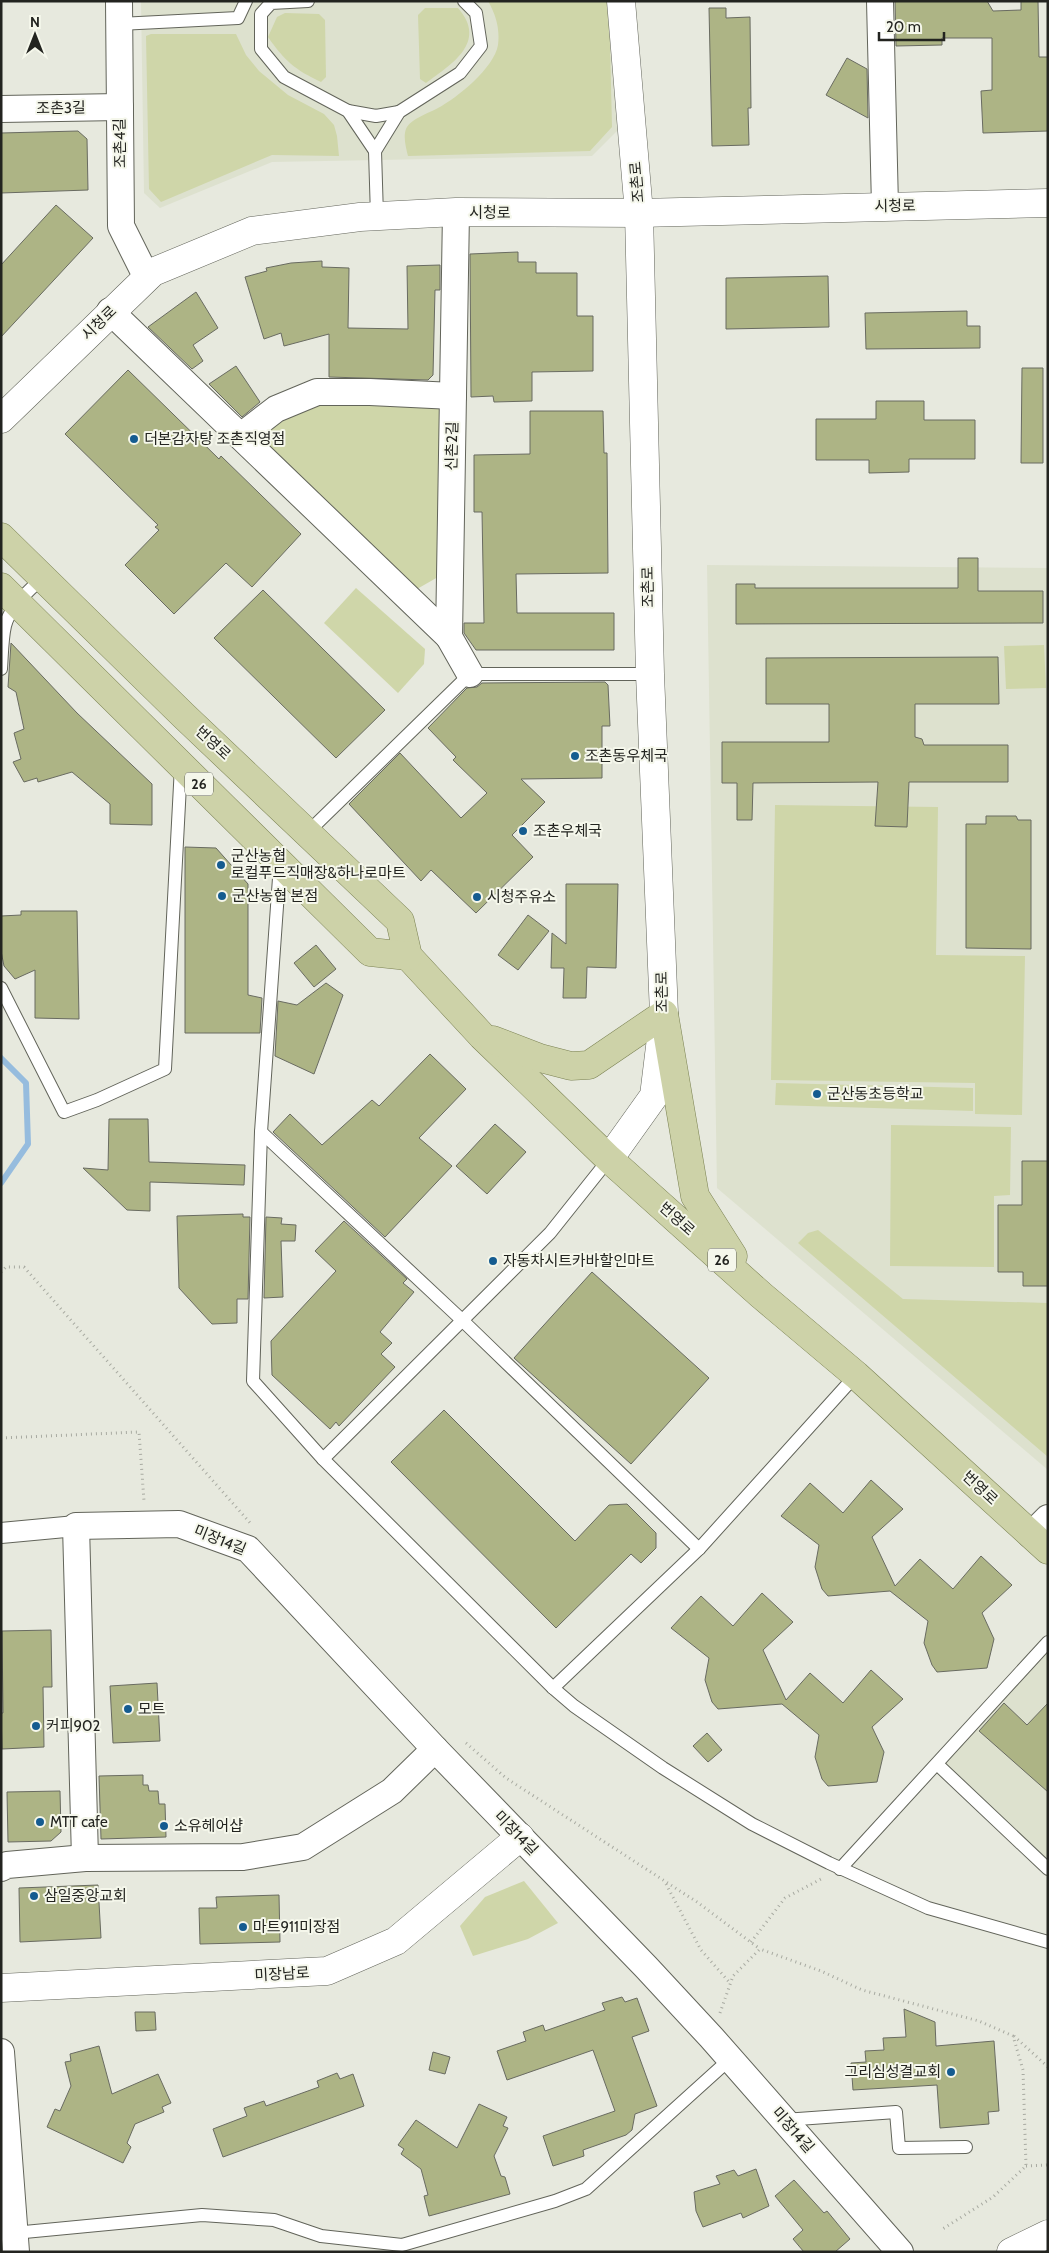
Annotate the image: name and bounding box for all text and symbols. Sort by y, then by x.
north arrow [10,10,60,60]
scale bar [879,10,944,42]
text: N [30,13,40,31]
text: 20 m [886,18,921,36]
street label: 조촌3길 [36,99,86,117]
street label: 조촌4길 [111,118,129,168]
street label: 조촌로 [626,161,648,203]
street label: 시청로 [874,197,916,215]
street label: 시청로 [469,204,511,222]
street label: 시청로 [78,302,120,344]
street label: 신촌2길 [443,421,461,471]
place label: 더본감자탕 조촌직영점 [144,430,285,448]
marker: 더본감자탕 조촌직영점 [128,433,140,445]
street label: 조촌로 [639,566,657,608]
street label: 번영로 [192,722,234,764]
place label: 조촌동우체국 [585,747,668,765]
marker: 조촌동우체국 [569,750,581,762]
road number: 26 [185,772,213,796]
place label: 조촌우체국 [533,822,602,840]
marker: 조촌우체국 [517,825,529,837]
place label: 군산농협 로컬푸드직매장&하나로마트 [231,847,406,882]
marker: 군산농협 로컬푸드직매장&하나로마트 [215,859,227,871]
place label: 군산농협 본점 [232,887,318,905]
place label: 시청주유소 [487,888,556,906]
marker: 군산농협 본점 [216,890,228,902]
marker: 시청주유소 [471,891,483,903]
street label: 조촌로 [653,971,671,1013]
place label: 군산동초등학교 [827,1085,924,1103]
marker: 군산동초등학교 [811,1088,823,1100]
street label: 번영로 [656,1198,698,1240]
road number: 26 [708,1248,736,1272]
place label: 자동차시트카바할인마트 [503,1252,655,1270]
marker: 자동차시트카바할인마트 [487,1255,499,1267]
street label: 번영로 [959,1467,1001,1509]
street label: 미장14길 [191,1521,249,1559]
place label: 모트 [138,1700,166,1718]
marker: 모트 [122,1703,134,1715]
place label: 커피902 [46,1717,101,1735]
marker: 커피902 [30,1720,42,1732]
street label: 미장14길 [490,1807,542,1859]
place label: MTT cafe [50,1813,108,1831]
marker: MTT cafe [34,1816,46,1828]
place label: 소유헤어샵 [174,1817,243,1835]
marker: 소유헤어샵 [158,1820,170,1832]
place label: 삼일중앙교회 [44,1887,127,1905]
marker: 삼일중앙교회 [28,1890,40,1902]
place label: 마트911미장점 [253,1918,340,1936]
marker: 마트911미장점 [237,1921,249,1933]
street label: 미장남로 [254,1964,310,1984]
place label: 그리심성결교회 [844,2063,941,2081]
marker: 그리심성결교회 [945,2066,957,2078]
street label: 미장14길 [768,2103,818,2157]

